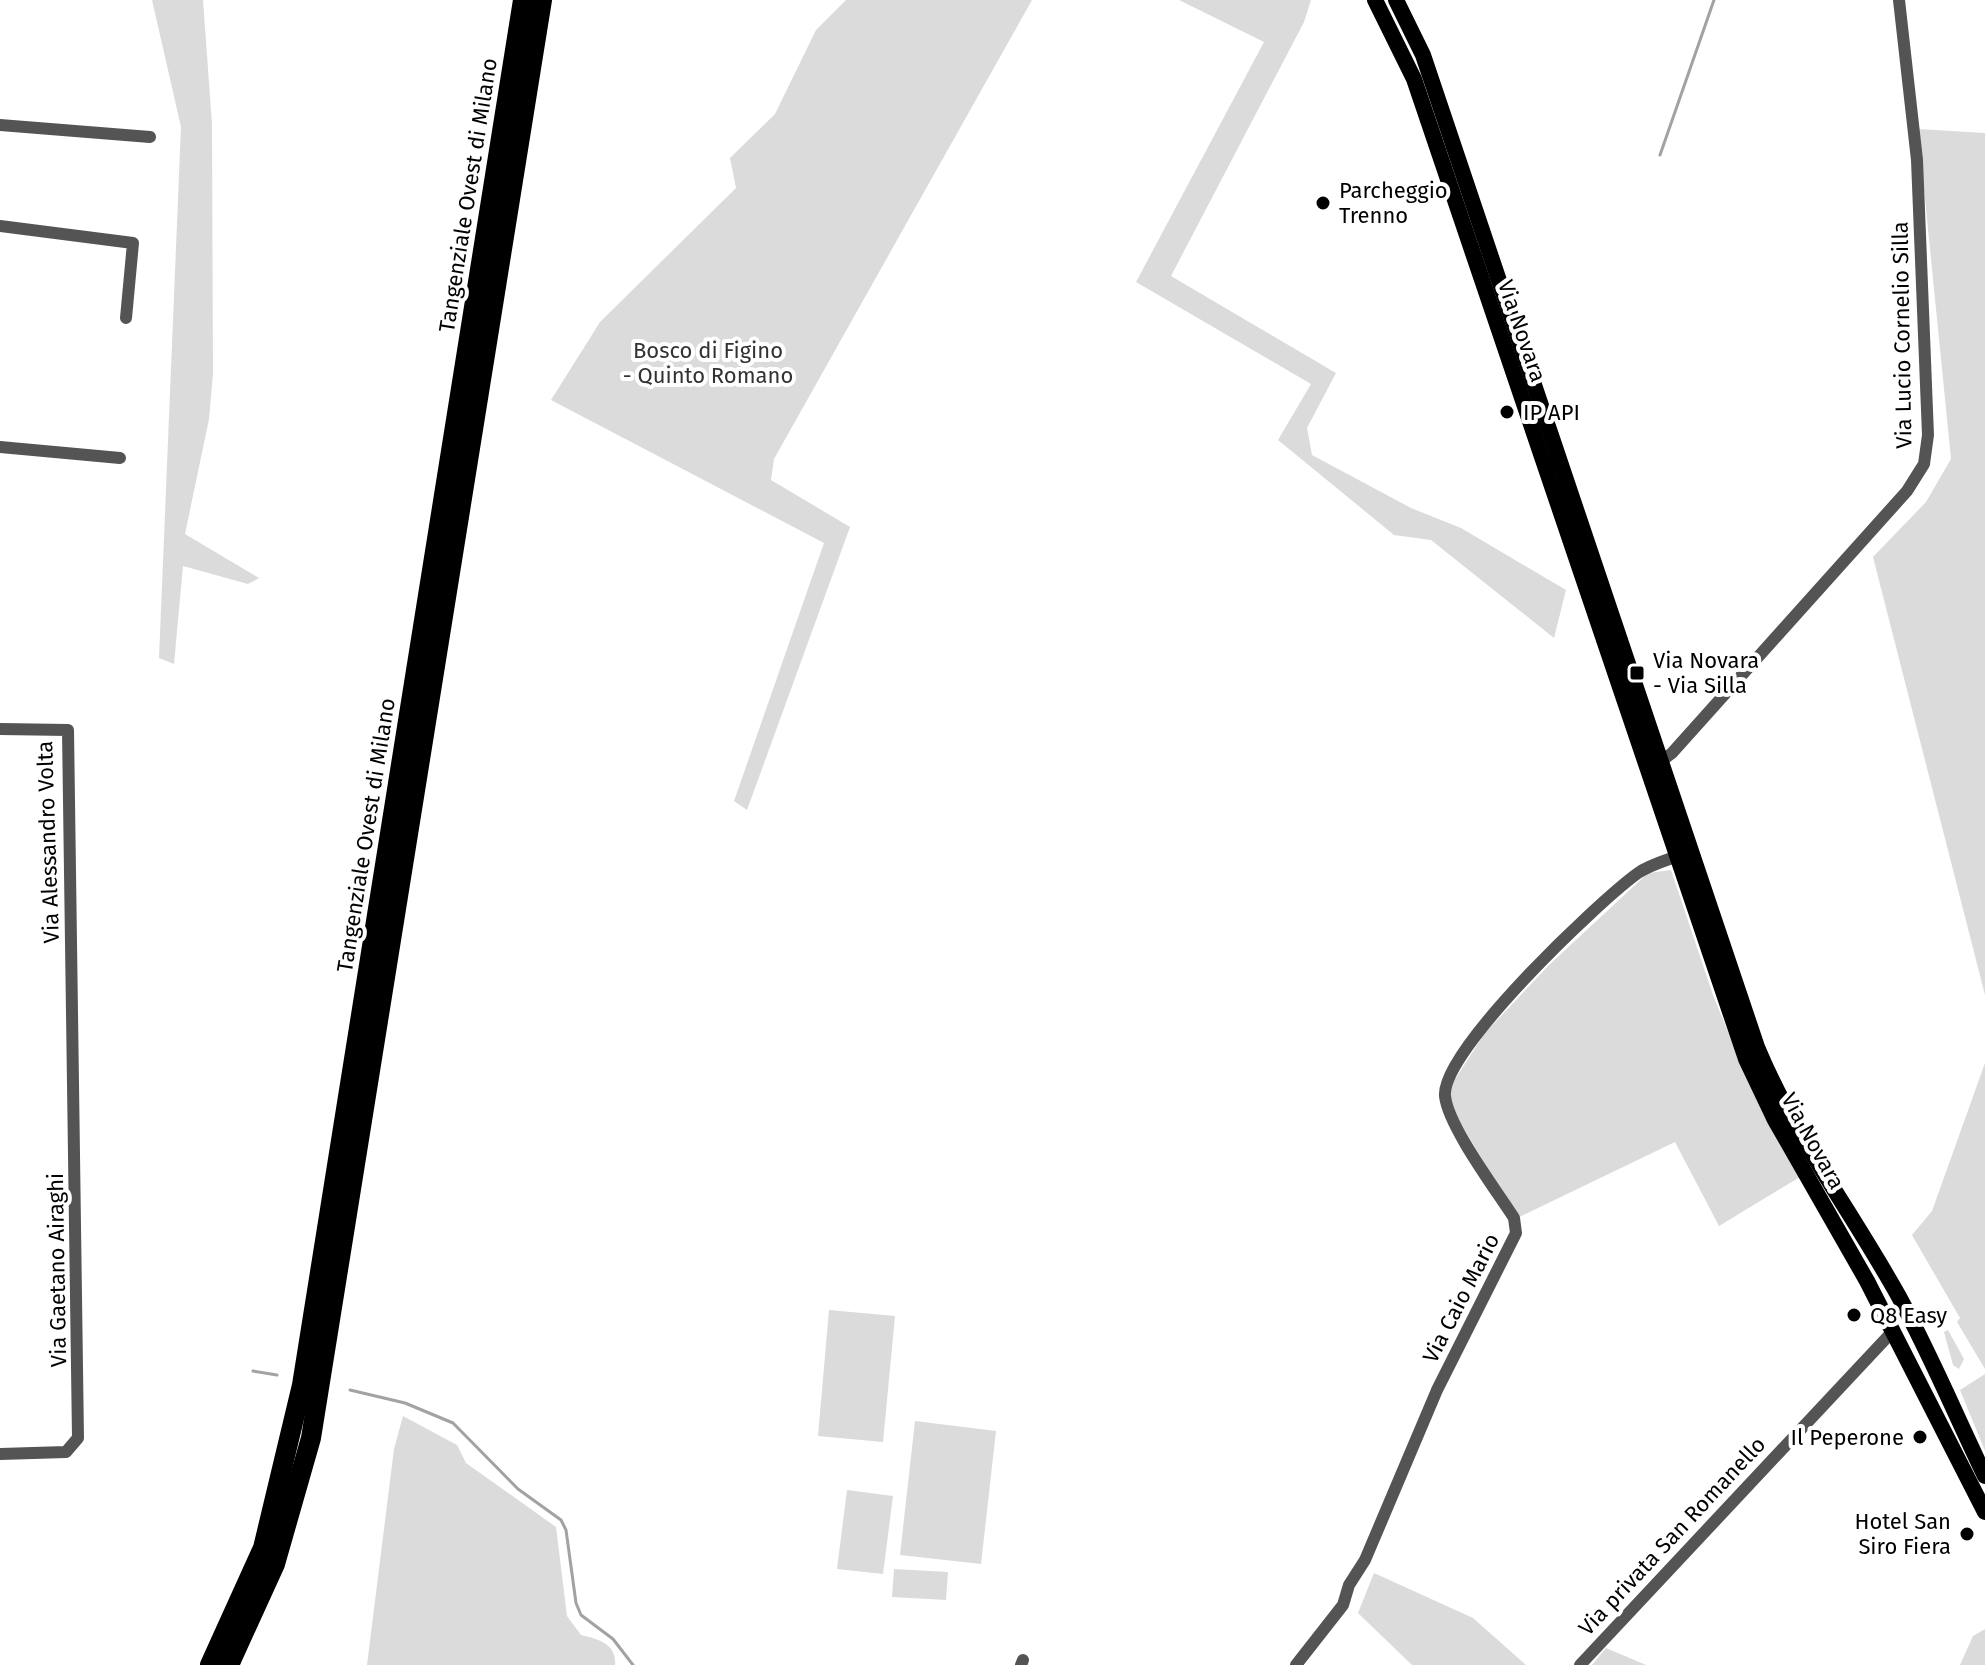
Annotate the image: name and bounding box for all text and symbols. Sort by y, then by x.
street label: Tangenziale Ovest di Milano [433,56,503,334]
place label: Parcheggio Trenno [1339,177,1448,229]
marker: Parcheggio Trenno [1314,194,1332,212]
street label: Via Lucio Cornelio Silla [1887,221,1917,449]
street label: Via Novara [1492,276,1552,386]
park label: Bosco di Figino - Quinto Romano [623,337,793,389]
place label: IP API [1523,399,1580,426]
marker: IP API [1498,403,1516,421]
place label: Via Novara - Via Silla [1653,647,1759,699]
marker: Via Novara - Via Silla [1628,664,1646,682]
street label: Tangenziale Ovest di Milano [331,696,401,974]
street label: Via Alessandro Volta [31,740,65,944]
street label: Via Novara [1775,1088,1851,1194]
street label: Via Gaetano Airaghi [42,1173,72,1367]
street label: Via Caio Mario [1417,1229,1505,1367]
place label: Q8 Easy [1870,1302,1947,1329]
marker: Q8 Easy [1845,1306,1863,1324]
place label: Il Peperone [1791,1424,1904,1451]
marker: Il Peperone [1911,1428,1929,1446]
street label: Via privata San Romanello [1573,1431,1771,1641]
place label: Hotel San Siro Fiera [1854,1508,1951,1560]
marker: Hotel San Siro Fiera [1958,1525,1976,1543]

